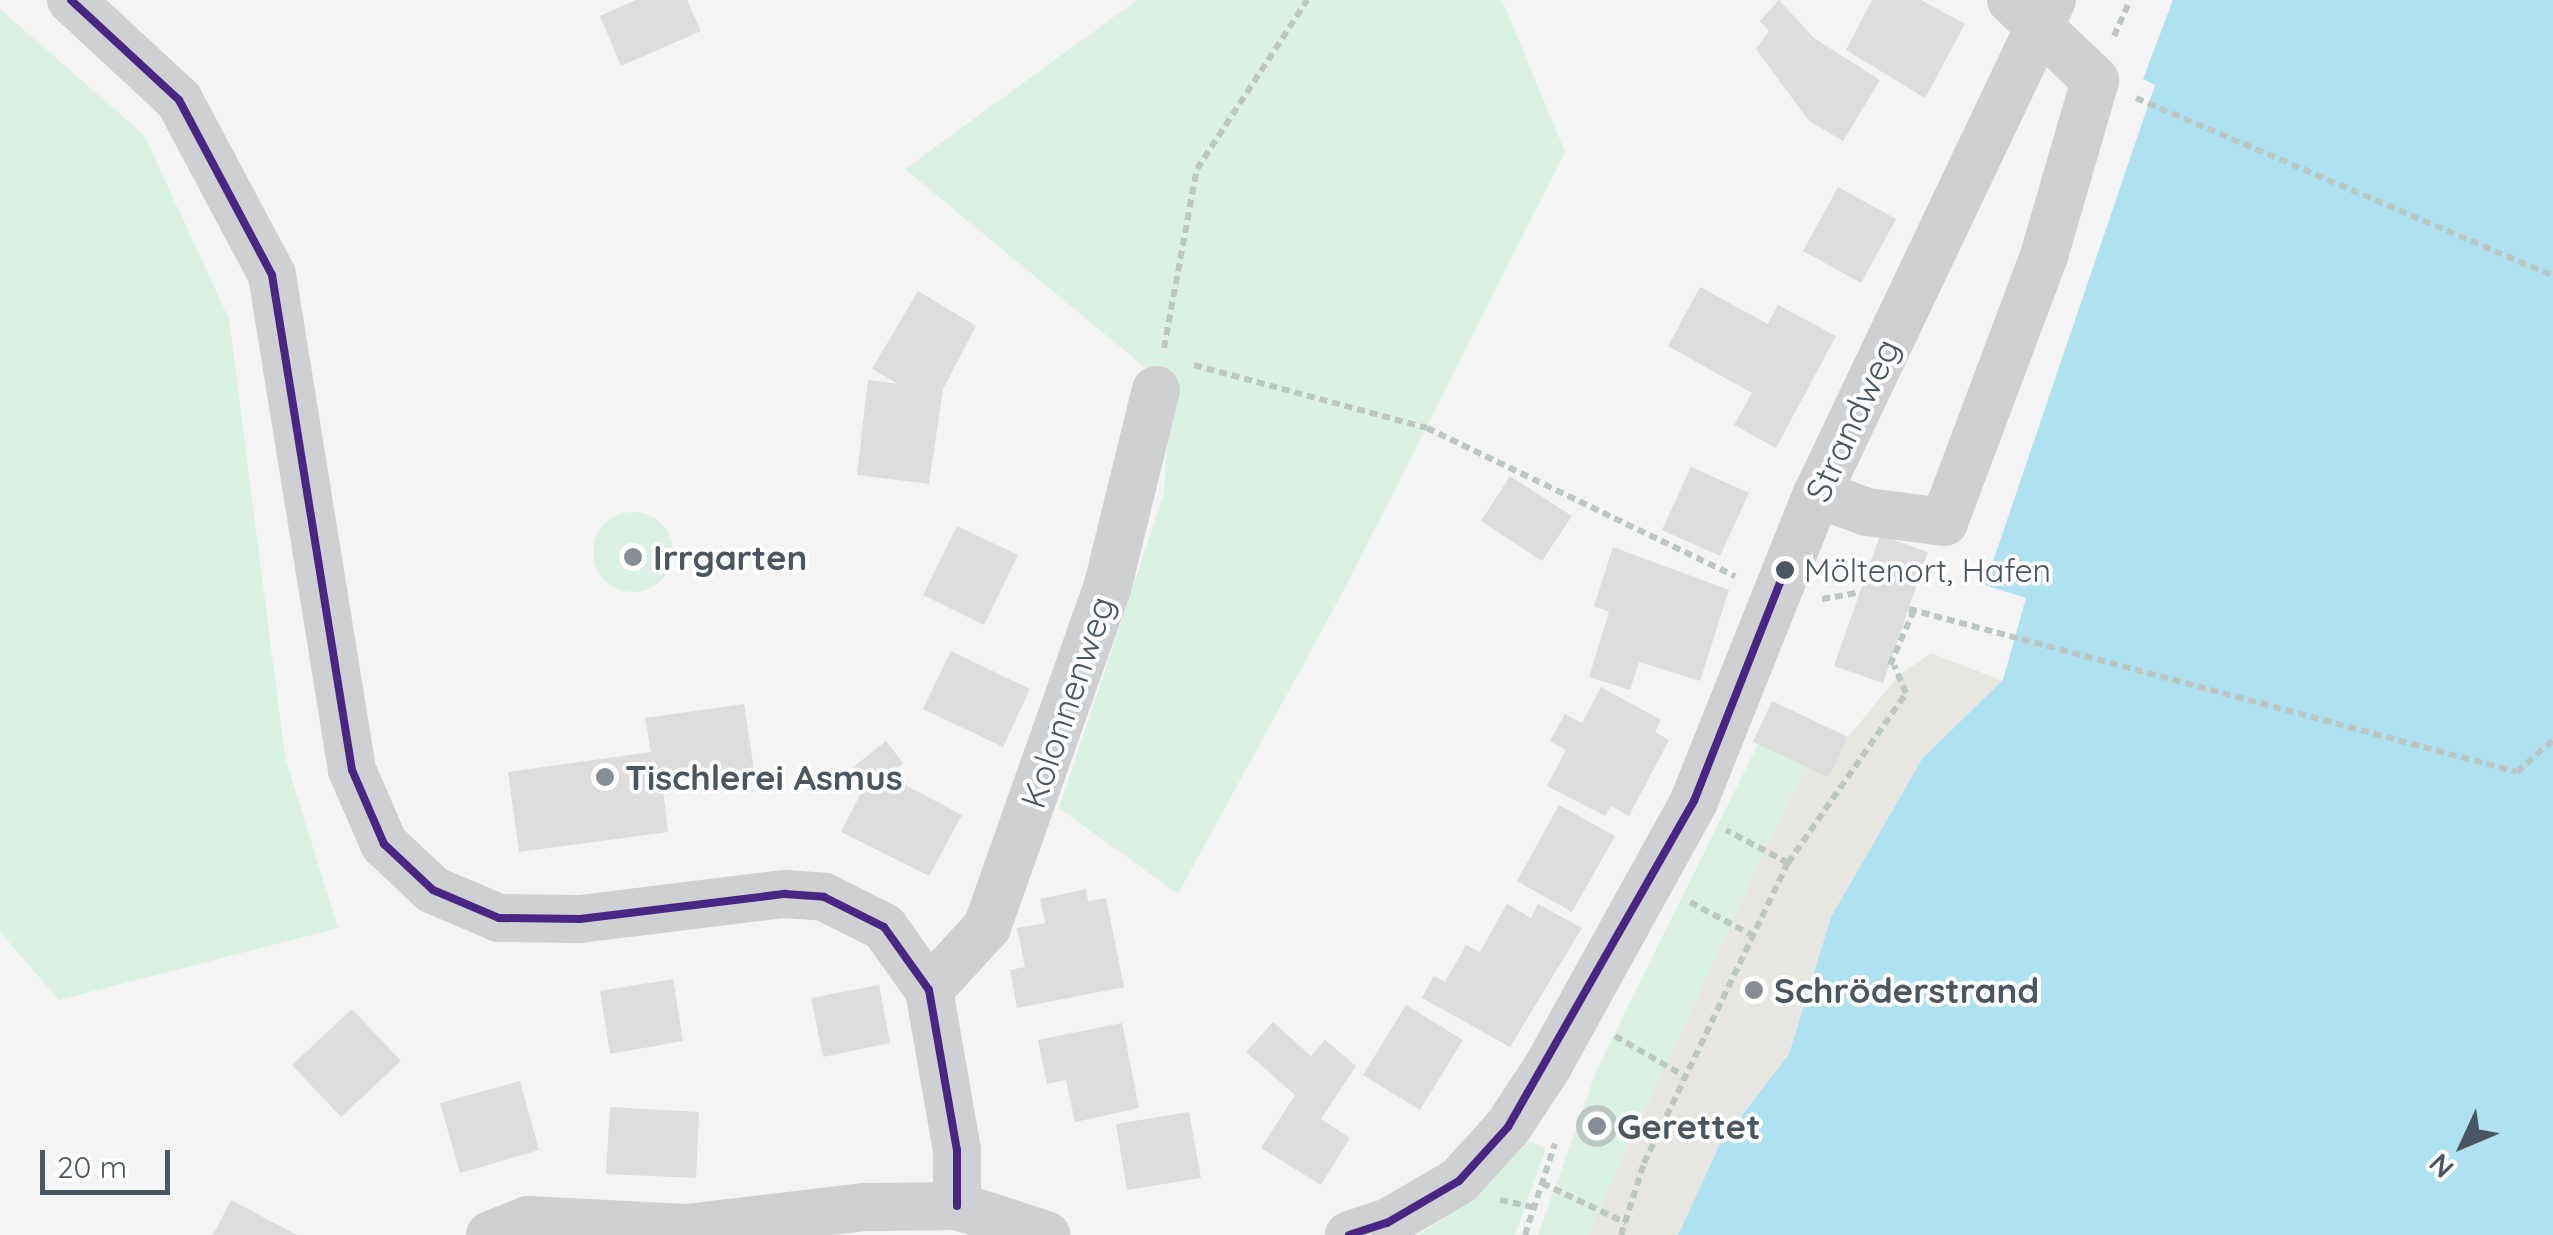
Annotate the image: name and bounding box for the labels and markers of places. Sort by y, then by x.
place label: Irrgarten [653,536,807,578]
marker: Irrgarten [622,546,644,568]
place label: Möltenort, Hafen [1804,551,2051,589]
marker: Möltenort, Hafen [1775,560,1795,580]
place label: Tischlerei Asmus [625,756,903,798]
marker: Tischlerei Asmus [594,766,616,788]
place label: Schröderstrand [1774,969,2039,1011]
marker: Schröderstrand [1743,979,1765,1001]
place label: Gerettet [1617,1105,1760,1147]
marker: Gerettet [1586,1115,1608,1137]

